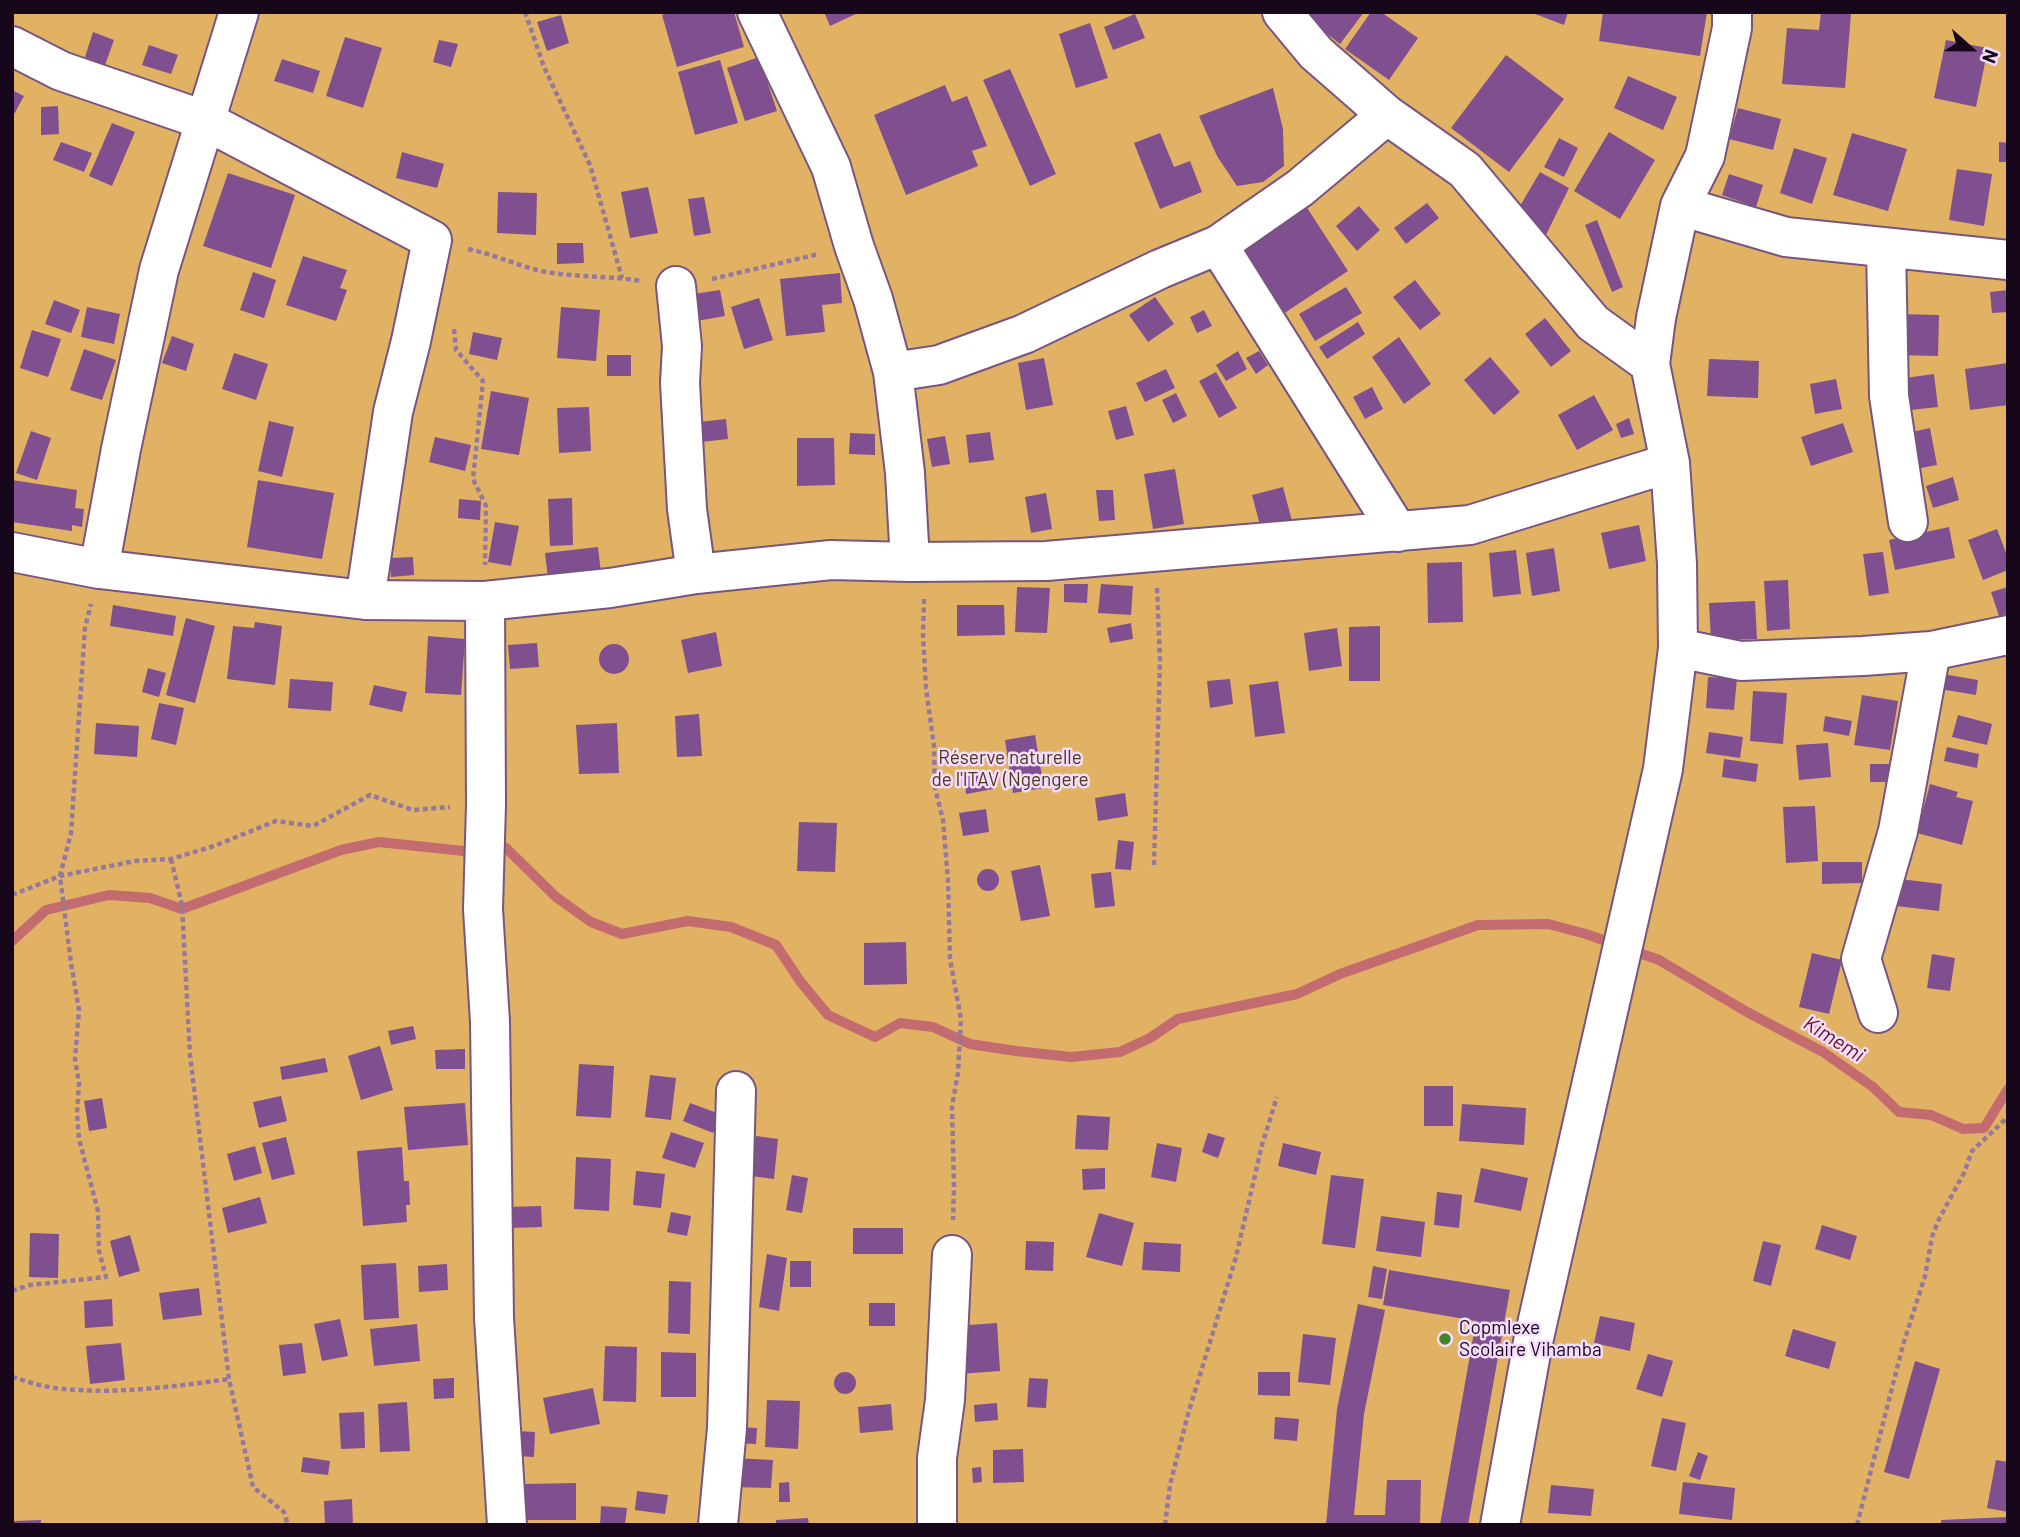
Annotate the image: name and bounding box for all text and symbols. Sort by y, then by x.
north arrow [1936,14,2006,84]
text: N [1978,47,2004,67]
park label: Réserve naturelle de l'ITAV (Ngengere [931,747,1089,791]
water label: Kimemi [1799,1010,1869,1068]
place label: Copmlexe Scolaire Vihamba [1459,1317,1602,1361]
marker: Copmlexe Scolaire Vihamba [1437,1331,1453,1347]

